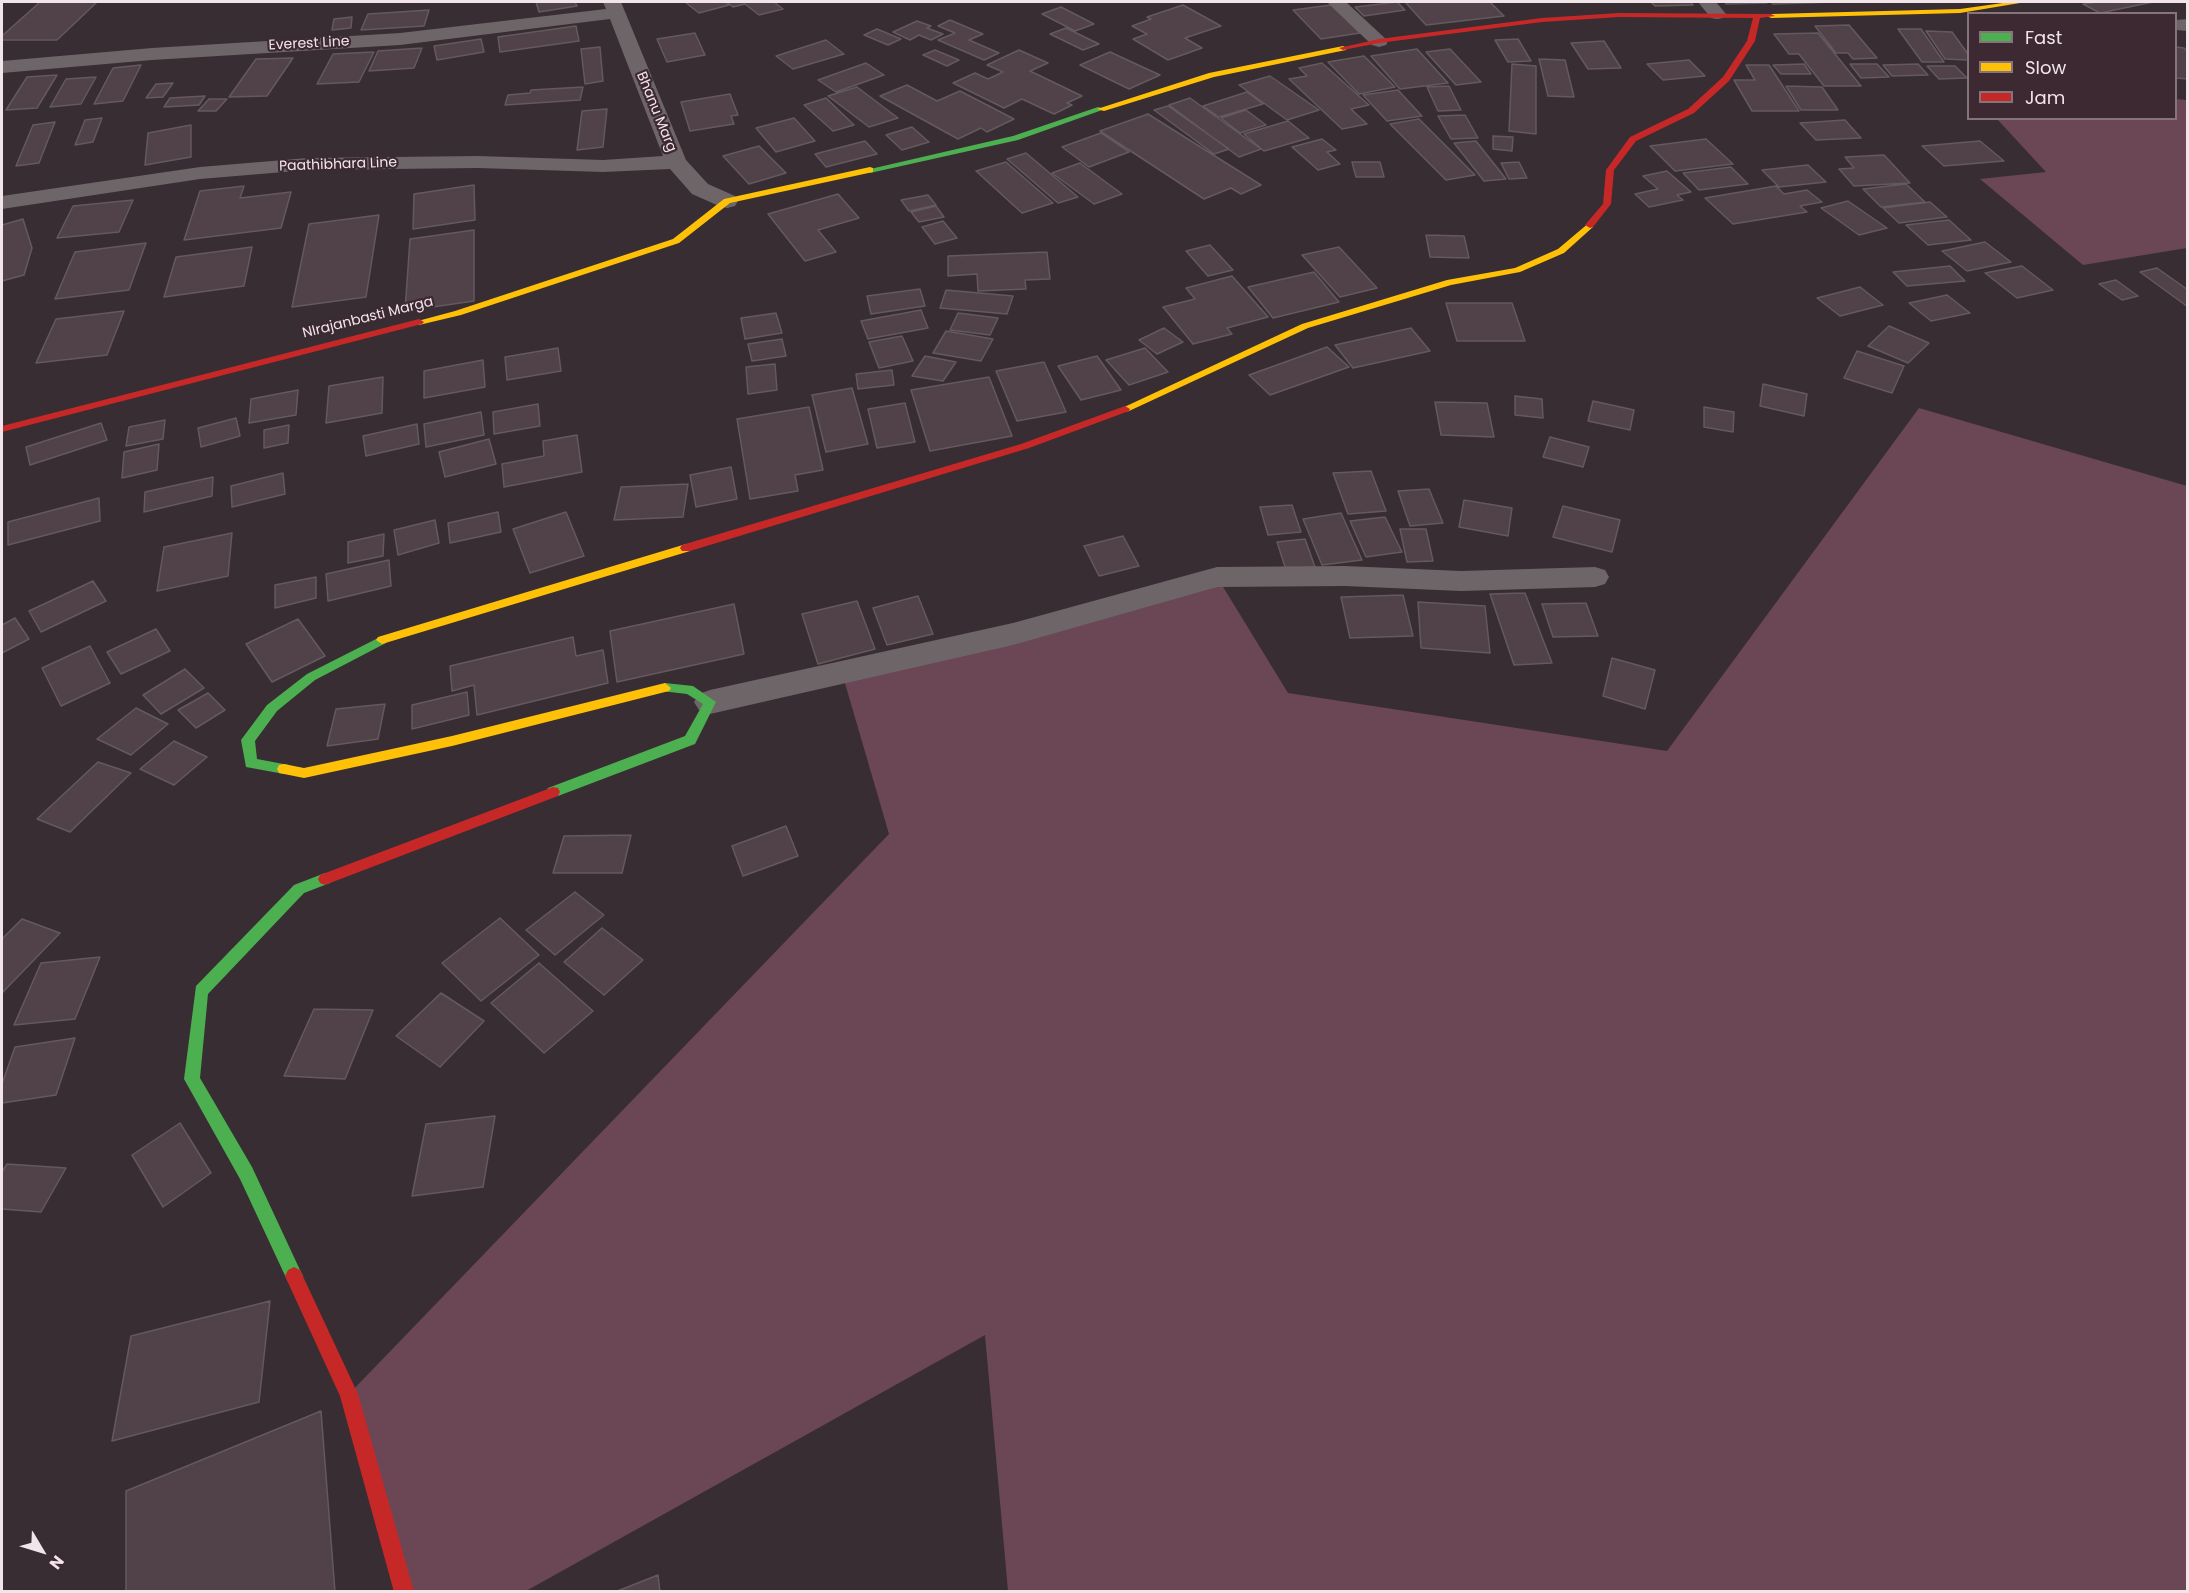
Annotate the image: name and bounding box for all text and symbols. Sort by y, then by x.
legend [1967,12,2177,120]
text: Fast [2025,25,2062,50]
street label: Everest Line [268,33,350,55]
text: Slow [2025,55,2066,80]
street label: Bhanu Marg [632,70,680,154]
text: Jam [2025,85,2065,110]
street label: Paathibhara Line [279,155,397,175]
street label: NIrajanbasti Marga [301,294,435,342]
north arrow [12,1521,72,1581]
text: N [44,1551,69,1574]

